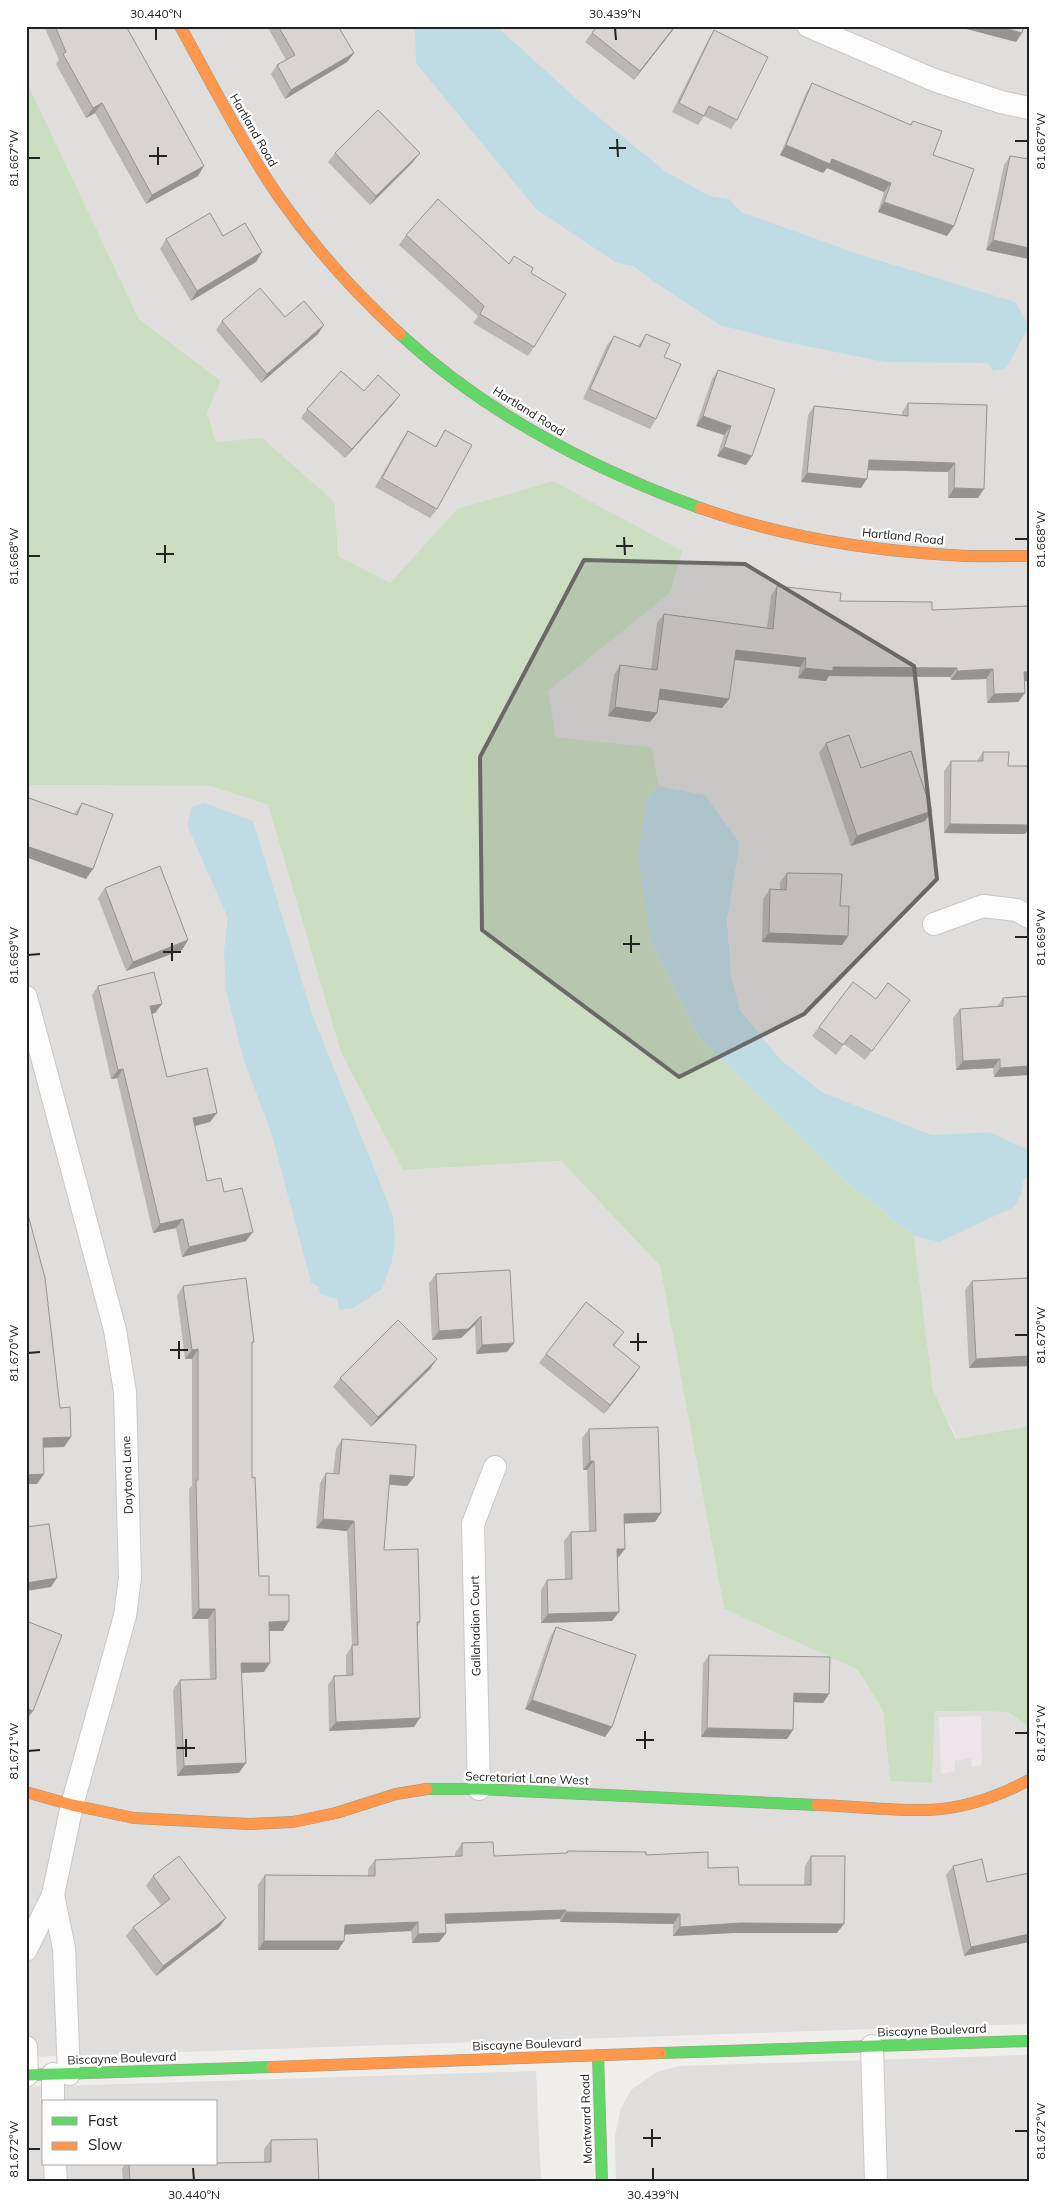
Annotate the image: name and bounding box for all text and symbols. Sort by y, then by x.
text: 30.440°N [130,6,182,21]
text: 30.439°N [589,6,641,21]
street label: Hartland Road [227,91,281,169]
text: 81.667°W [1033,113,1048,169]
text: 81.667°W [6,130,21,186]
street label: Hartland Road [490,383,568,439]
text: 81.668°W [1033,511,1048,567]
street label: Hartland Road [861,524,945,548]
text: 81.668°W [6,528,21,584]
text: 81.669°W [1033,909,1048,965]
text: 81.669°W [6,927,21,983]
text: 81.670°W [1033,1307,1048,1363]
text: 81.670°W [6,1325,21,1381]
street label: Daytona Lane [118,1436,136,1514]
street label: Gallahadion Court [467,1576,483,1676]
text: 81.671°W [1033,1705,1048,1761]
text: 81.671°W [6,1723,21,1779]
street label: Secretariat Lane West [465,1768,589,1788]
street label: Biscayne Boulevard [877,2021,987,2039]
street label: Biscayne Boulevard [472,2035,582,2053]
street label: Biscayne Boulevard [67,2049,177,2067]
street label: Montward Road [577,2074,595,2164]
legend [42,2100,218,2166]
text: 81.672°W [1033,2103,1048,2159]
text: Fast [88,2111,118,2130]
text: 81.672°W [6,2121,21,2177]
text: Slow [88,2135,122,2154]
text: 30.440°N [168,2187,220,2202]
text: 30.439°N [627,2187,679,2202]

